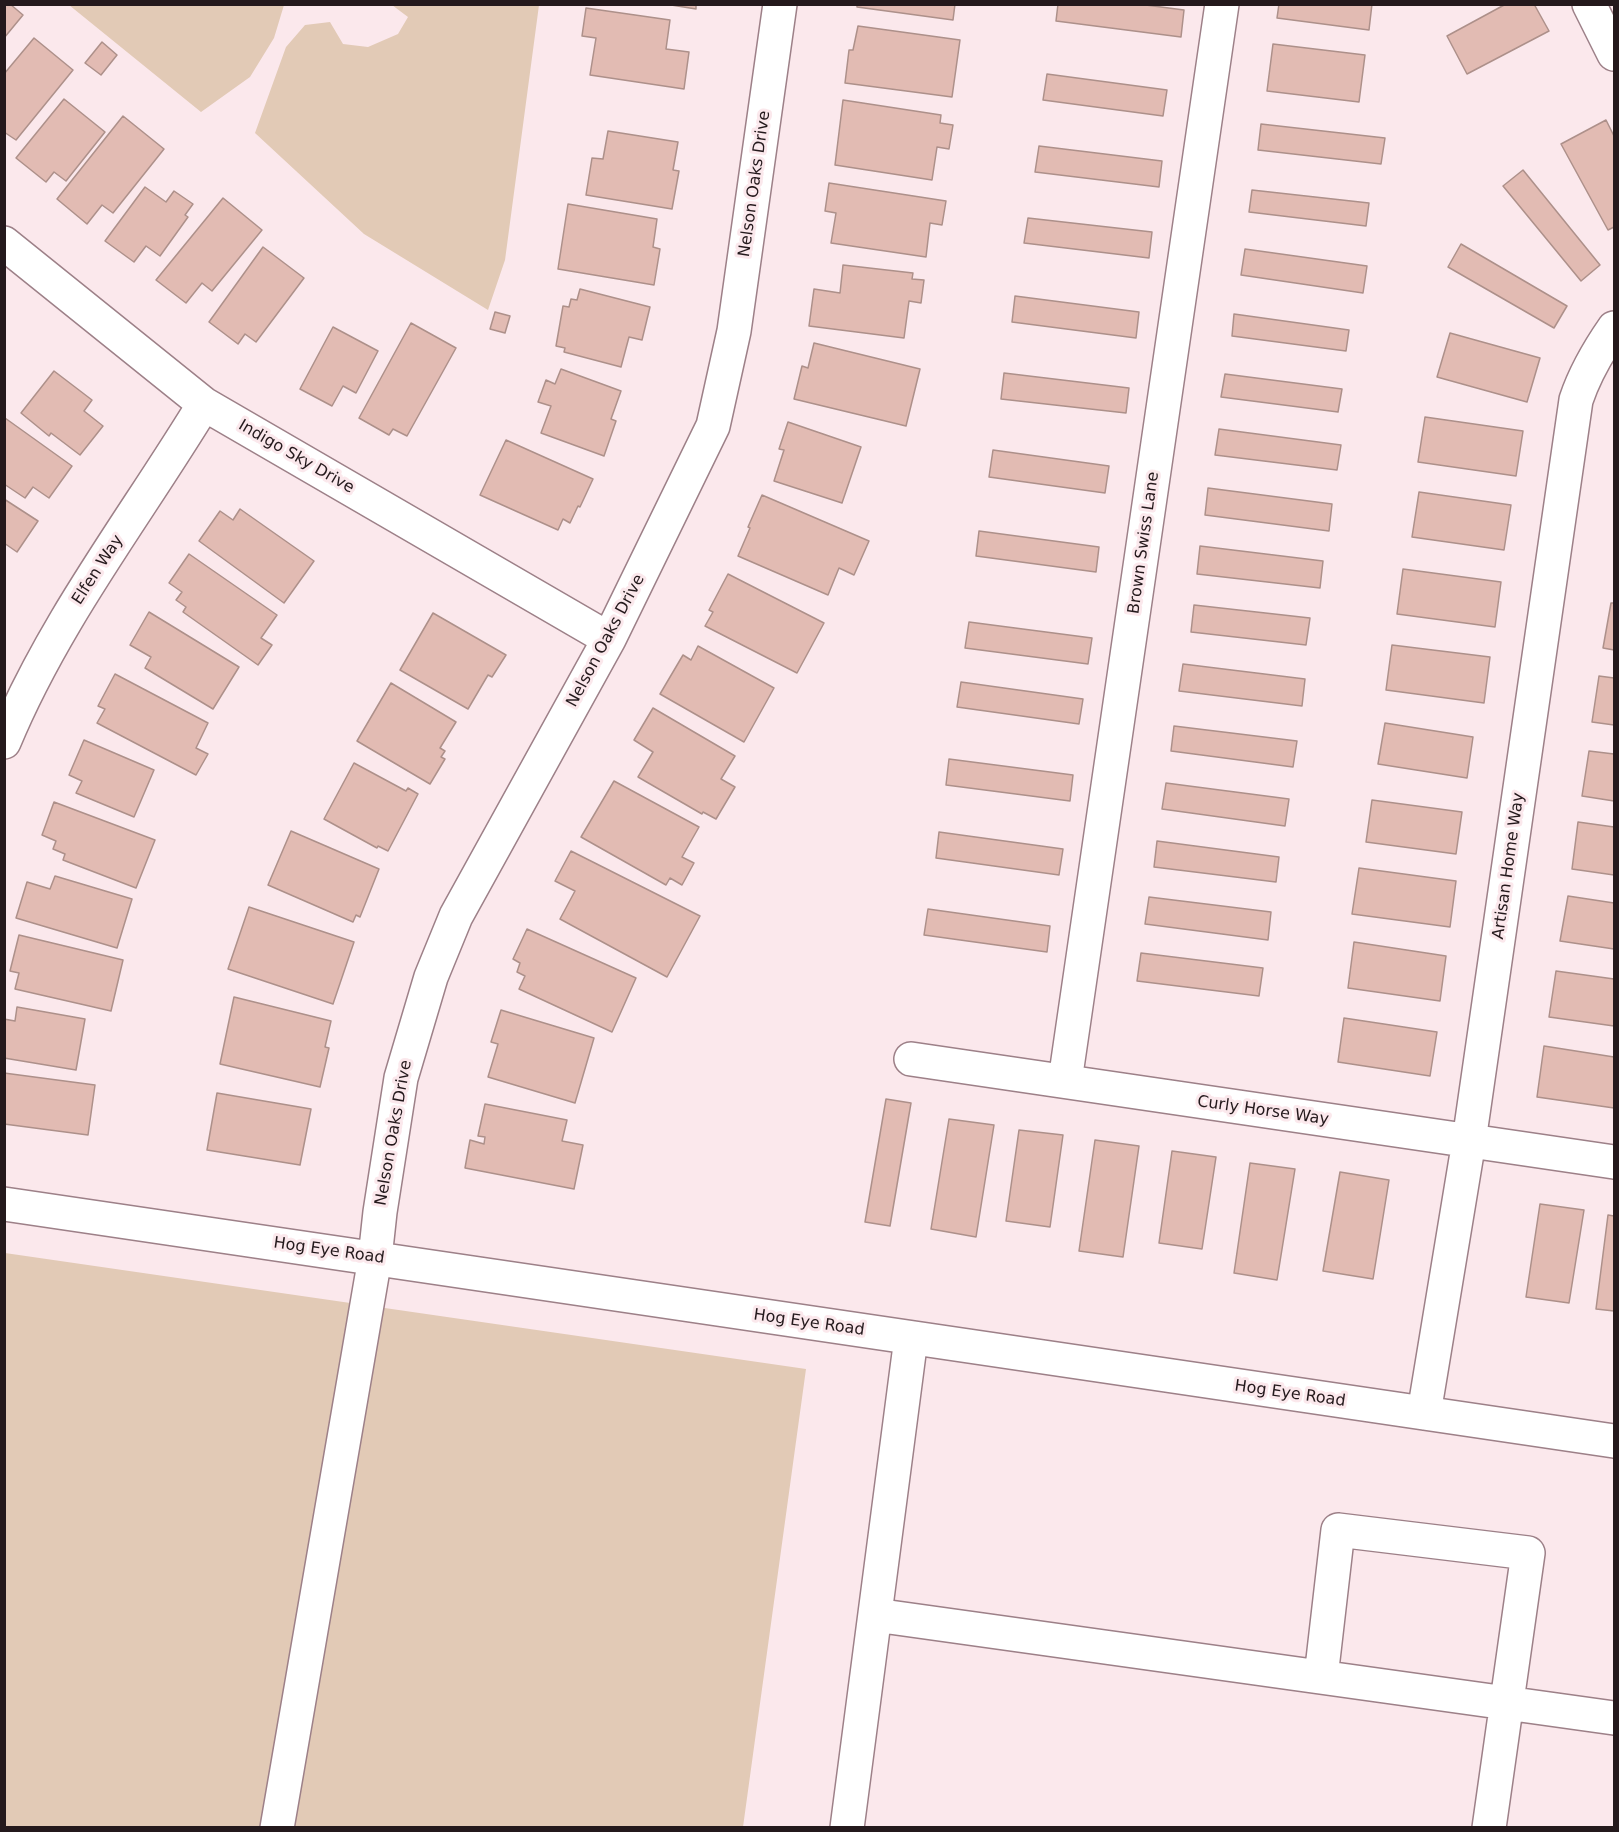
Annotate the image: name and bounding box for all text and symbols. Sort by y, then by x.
street label: Nelson Oaks Drive [735,110,775,258]
street label: Indigo Sky Drive [235,416,357,498]
street label: Brown Swiss Lane [1125,471,1163,615]
street label: Elfen Way [68,532,128,608]
street label: Nelson Oaks Drive [563,571,649,711]
street label: Artisan Home Way [1489,791,1529,941]
street label: Nelson Oaks Drive [372,1059,416,1207]
street label: Curly Horse Way [1196,1092,1330,1130]
street label: Hog Eye Road [272,1234,386,1268]
street label: Hog Eye Road [752,1306,866,1340]
street label: Hog Eye Road [1233,1377,1347,1411]

